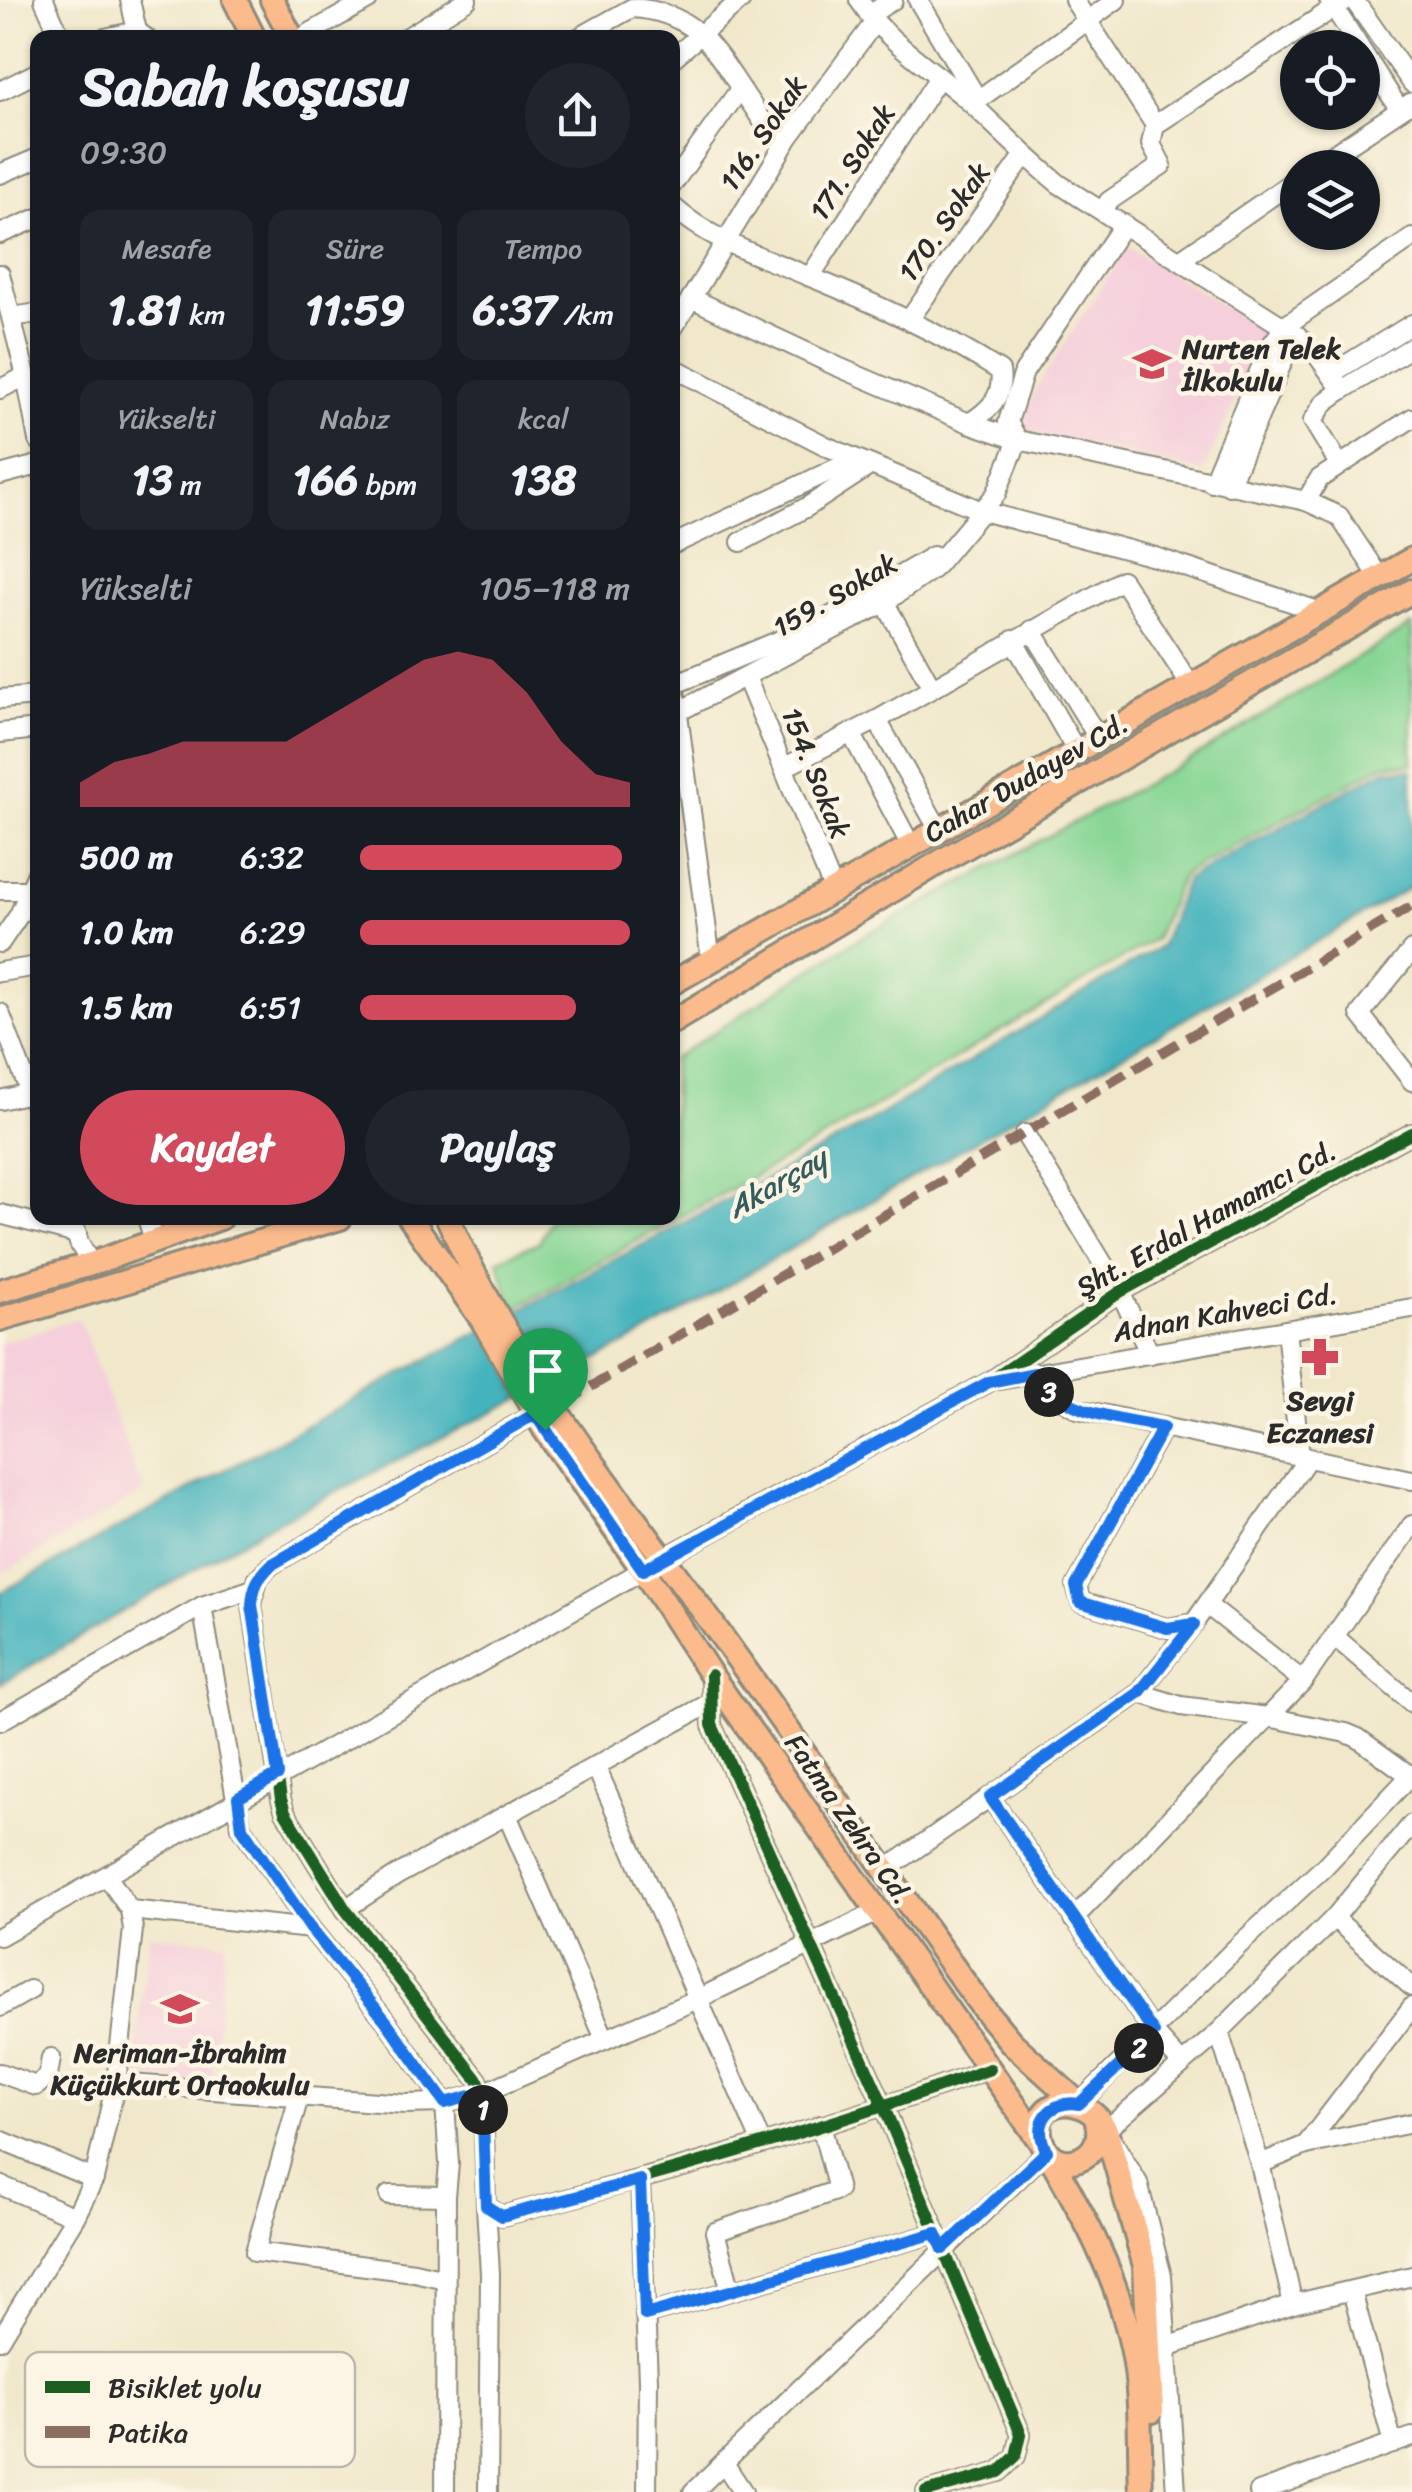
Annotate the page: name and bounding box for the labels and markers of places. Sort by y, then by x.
place label: Nurten Telek İlkokulu [1180,324,1342,405]
school or university icon: Nurten Telek İlkokulu [1131,343,1173,385]
pin [503,1328,588,1431]
pharmacy icon: Sevgi Eczanesi [1299,1336,1341,1378]
pin: 3 [1024,1367,1074,1417]
place label: Sevgi Eczanesi [1266,1376,1375,1457]
school or university icon: Neriman-İbrahim Küçükkurt Ortaokulu [159,1988,201,2030]
pin: 2 [1114,2023,1164,2073]
place label: Neriman-İbrahim Küçükkurt Ortaokulu [50,2028,310,2109]
pin: 1 [458,2085,508,2135]

